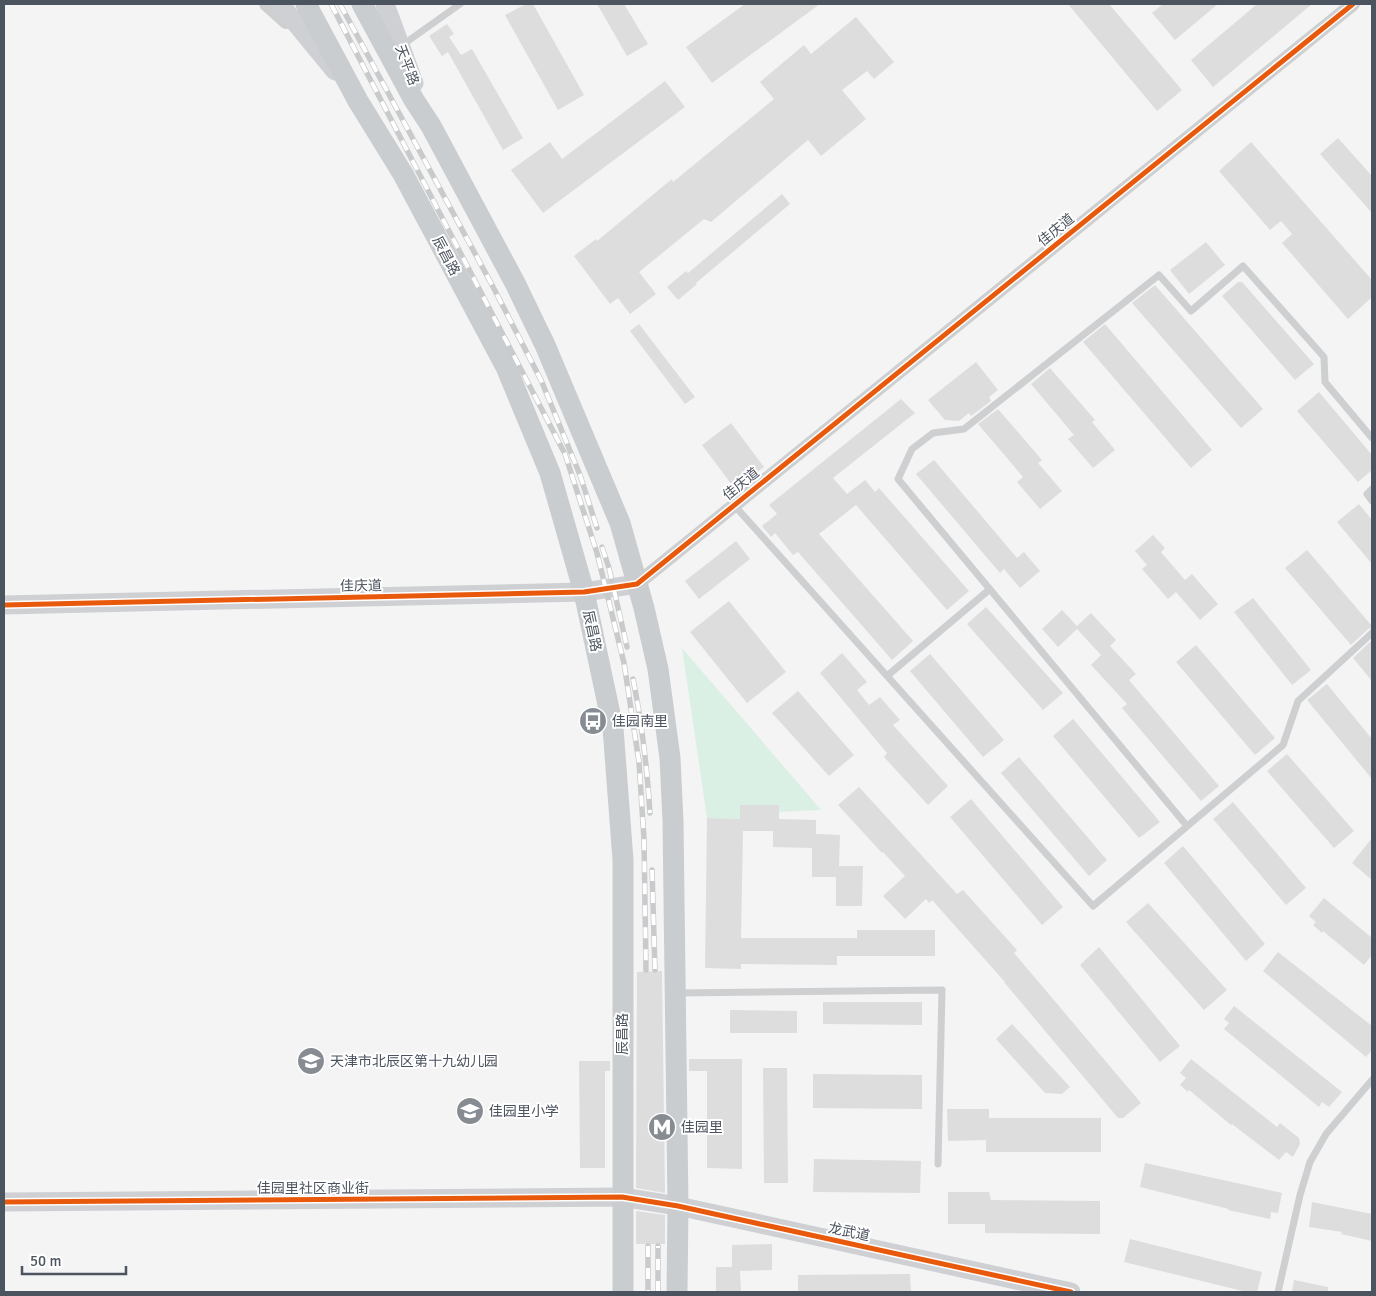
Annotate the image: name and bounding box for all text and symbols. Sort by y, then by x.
street label: 天平路 [392,42,422,88]
street label: 佳庆道 [1034,210,1078,250]
street label: 辰昌路 [429,233,463,279]
street label: 佳庆道 [719,464,763,504]
street label: 佳庆道 [340,577,382,595]
street label: 辰昌路 [579,609,605,653]
bus stop icon: 佳园南里 [578,706,608,736]
place label: 佳园南里 [612,713,668,730]
street label: 辰昌路 [614,1013,631,1055]
school or university icon: 天津市北辰区第十九幼儿园 [296,1046,326,1076]
place label: 天津市北辰区第十九幼儿园 [330,1053,498,1070]
school or university icon: 佳园里小学 [455,1096,485,1126]
place label: 佳园里小学 [489,1103,559,1120]
metro station icon: 佳园里 [647,1112,677,1142]
place label: 佳园里 [681,1119,723,1136]
street label: 佳园里社区商业街 [257,1180,369,1197]
street label: 龙武道 [827,1219,871,1245]
scale bar [22,1244,126,1276]
text: 50 m [30,1252,61,1270]

